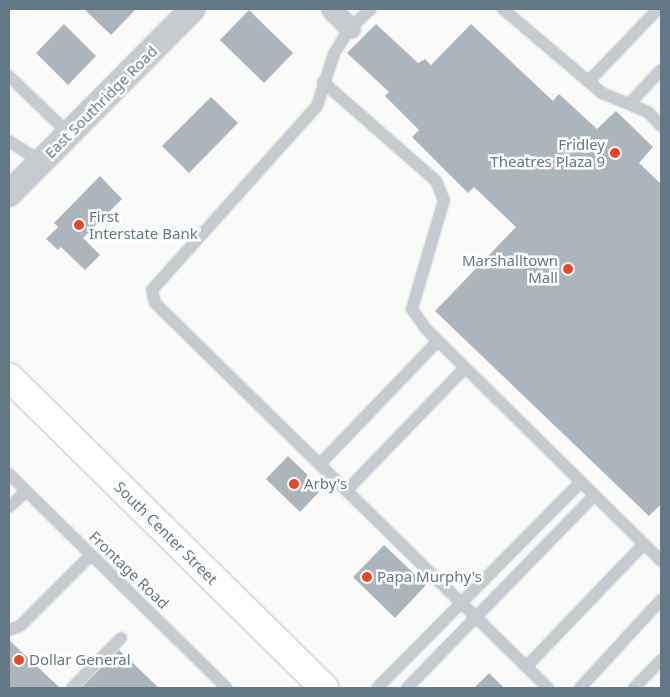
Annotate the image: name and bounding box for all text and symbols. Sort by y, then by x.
street label: East Southridge Road [41,42,161,162]
place label: Fridley Theatres Plaza 9 [490,135,605,170]
marker: Fridley Theatres Plaza 9 [609,147,621,159]
place label: First Interstate Bank [89,207,198,242]
marker: First Interstate Bank [73,219,85,231]
place label: Marshalltown Mall [462,251,558,286]
marker: Marshalltown Mall [562,263,574,275]
place label: Arby's [304,475,347,493]
street label: South Center Street [111,478,221,588]
marker: Arby's [288,478,300,490]
street label: Frontage Road [86,528,172,612]
place label: Papa Murphy's [377,568,482,586]
marker: Papa Murphy's [361,571,373,583]
place label: Dollar General [29,651,131,669]
marker: Dollar General [13,654,25,666]

